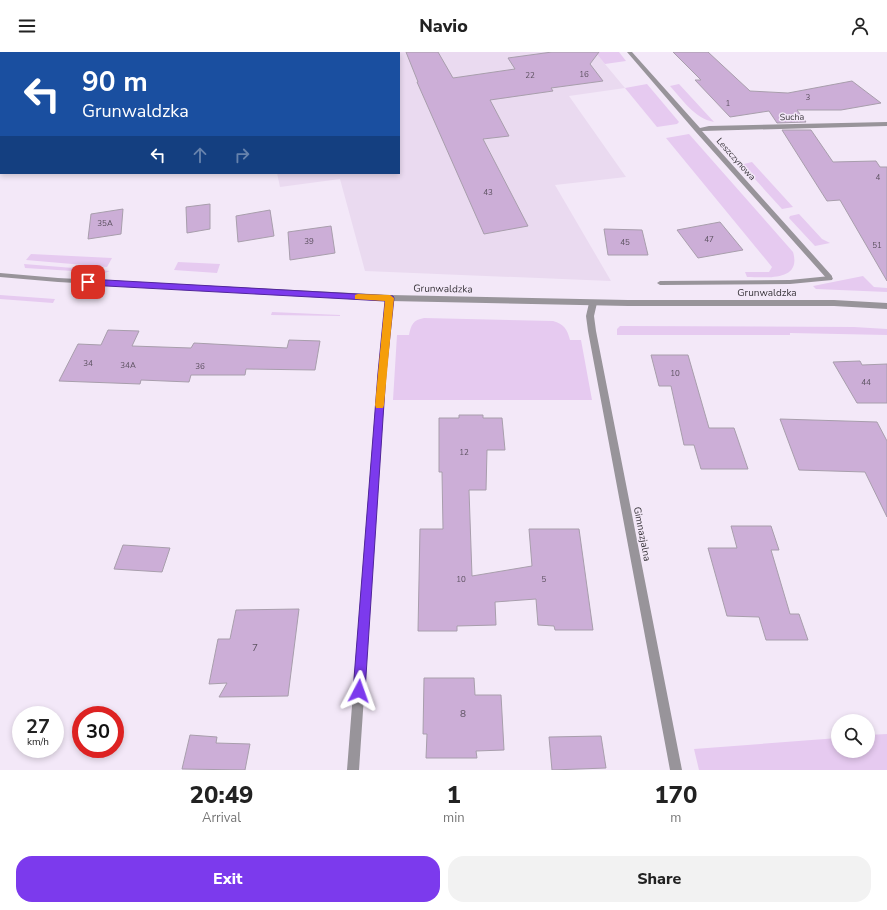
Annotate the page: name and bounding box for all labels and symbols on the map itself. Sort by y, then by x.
house number: 16 [579,69,589,80]
house number: 22 [525,70,535,81]
house number: 3 [806,92,811,103]
house number: 1 [726,98,731,109]
street label: Sucha [780,111,805,123]
street label: Leszczynowa [714,135,758,183]
house number: 4 [876,172,881,183]
house number: 43 [483,187,493,198]
house number: 35A [97,218,113,229]
house number: 47 [704,234,714,245]
house number: 39 [304,236,314,247]
house number: 45 [620,237,630,248]
house number: 51 [872,240,882,251]
pin [71,265,105,299]
street label: Grunwaldzka [413,281,473,297]
street label: Grunwaldzka [737,286,797,300]
house number: 34 [83,358,93,369]
house number: 34A [120,360,136,371]
house number: 36 [195,361,205,372]
house number: 10 [670,368,680,379]
house number: 44 [861,377,871,388]
house number: 12 [459,447,469,458]
street label: Gimnazjalna [630,505,654,563]
house number: 10 [456,574,466,585]
house number: 5 [542,574,547,585]
house number: 7 [252,641,258,655]
position arrow [338,670,380,712]
speed limit sign: 30 [72,706,124,758]
house number: 8 [460,707,466,721]

